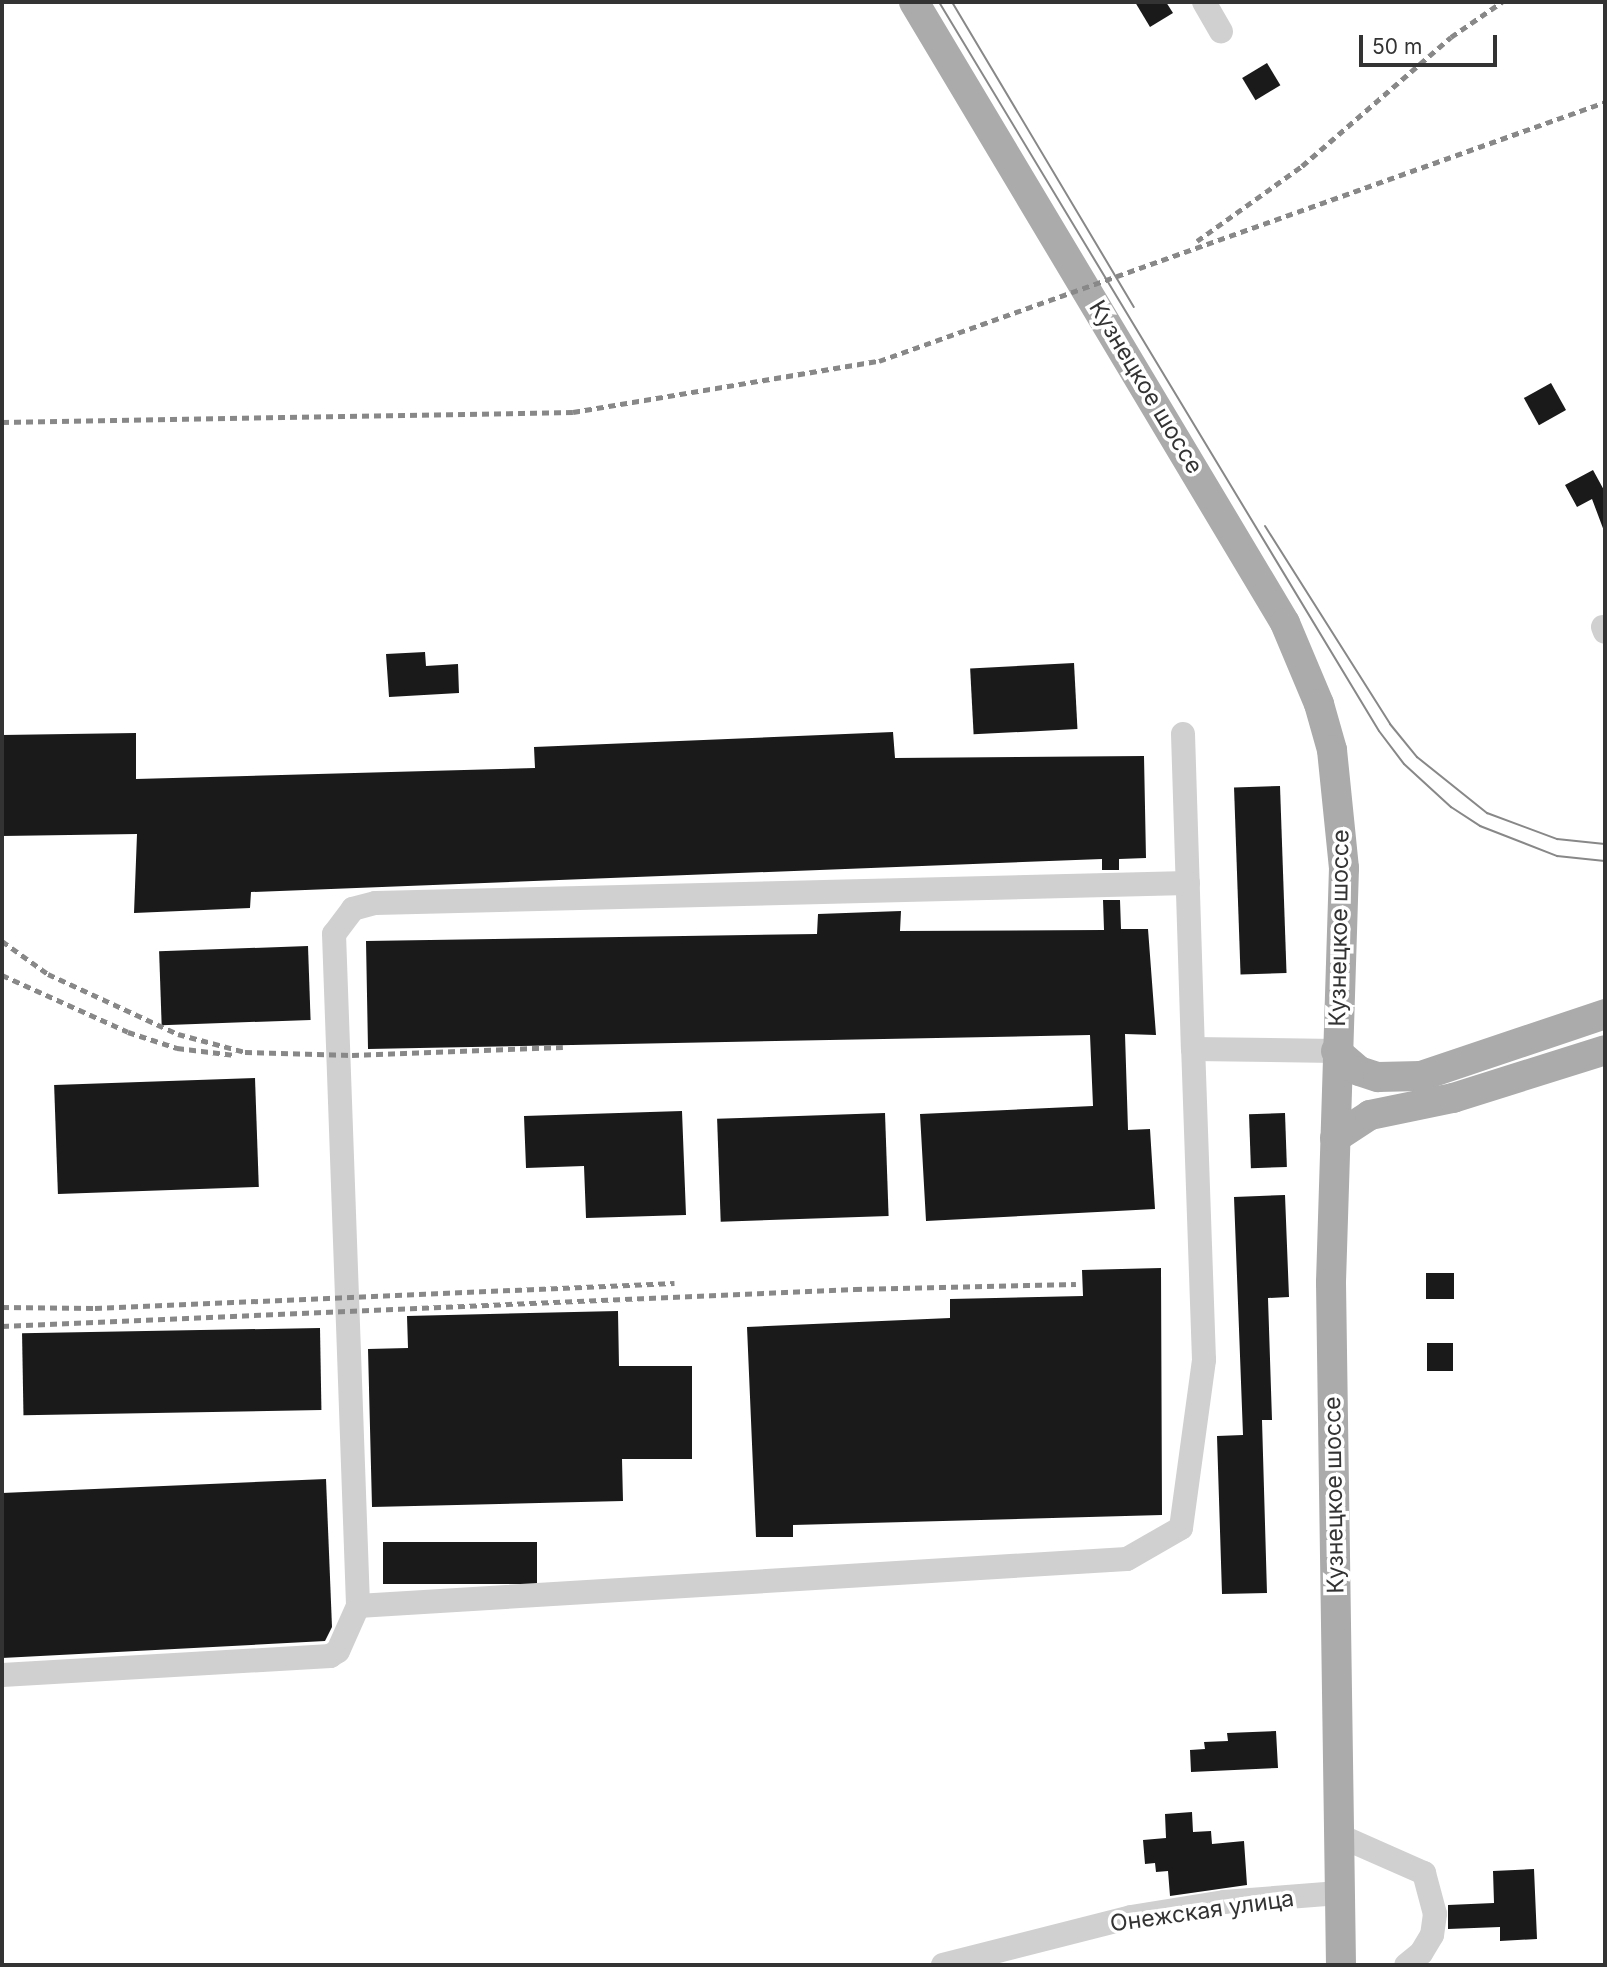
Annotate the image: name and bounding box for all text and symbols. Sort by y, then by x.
scale bar [1362,21,1500,65]
text: 50 m [1372,34,1422,59]
street label: Кузнецкое шоссе [1083,295,1209,479]
street label: Кузнецкое шоссе [1323,829,1355,1027]
street label: Кузнецкое шоссе [1318,1396,1350,1594]
street label: Онежская улица [1108,1884,1296,1938]

